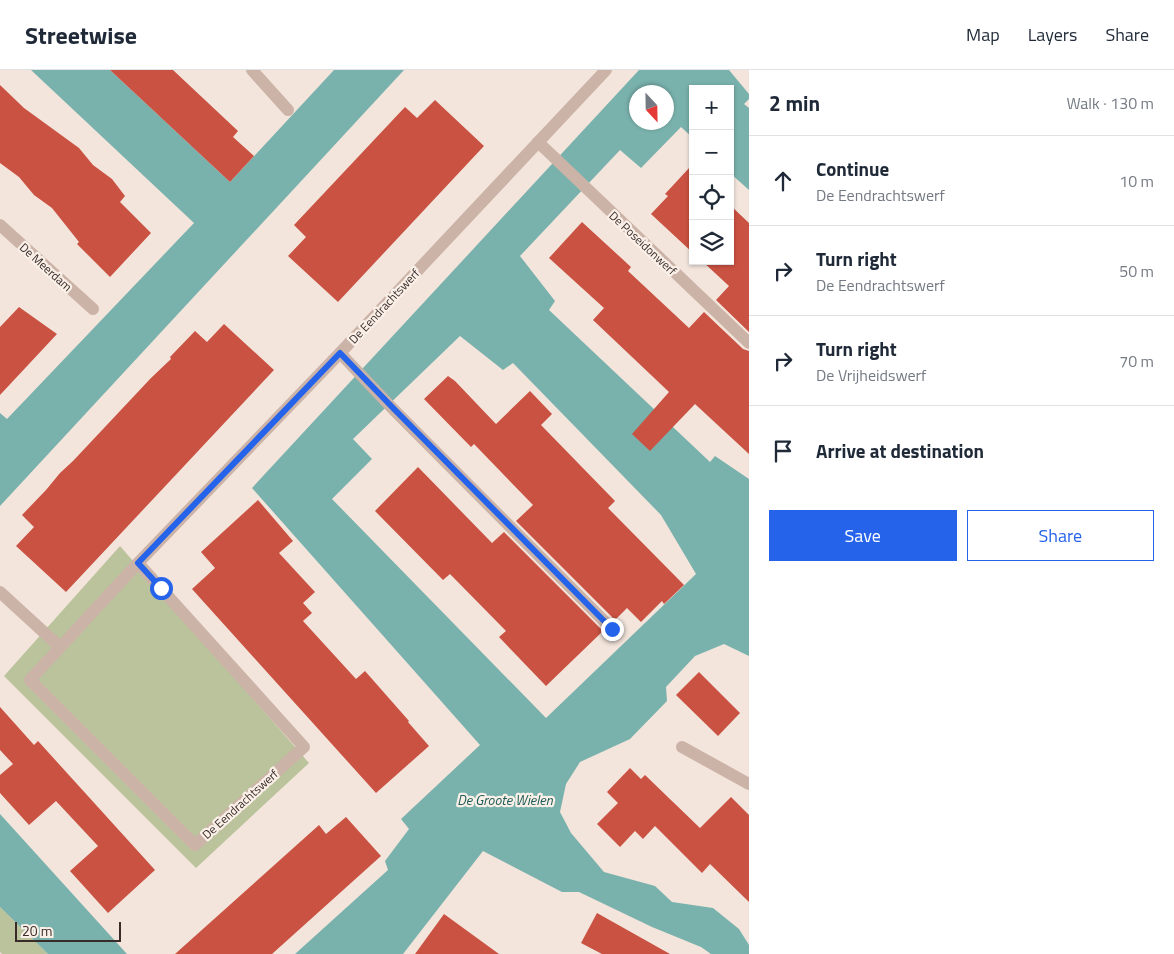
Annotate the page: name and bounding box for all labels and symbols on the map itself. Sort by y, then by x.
north arrow [629,85,674,130]
street label: De Poseidonwerf [605,207,681,279]
street label: De Meerdam [16,238,76,296]
street label: De Eendrachtswerf [344,264,424,348]
route start [150,577,173,600]
route end [601,618,624,641]
street label: De Eendrachtswerf [198,765,282,843]
water label: De Groote Wielen [457,789,554,810]
scale bar [15,919,121,942]

